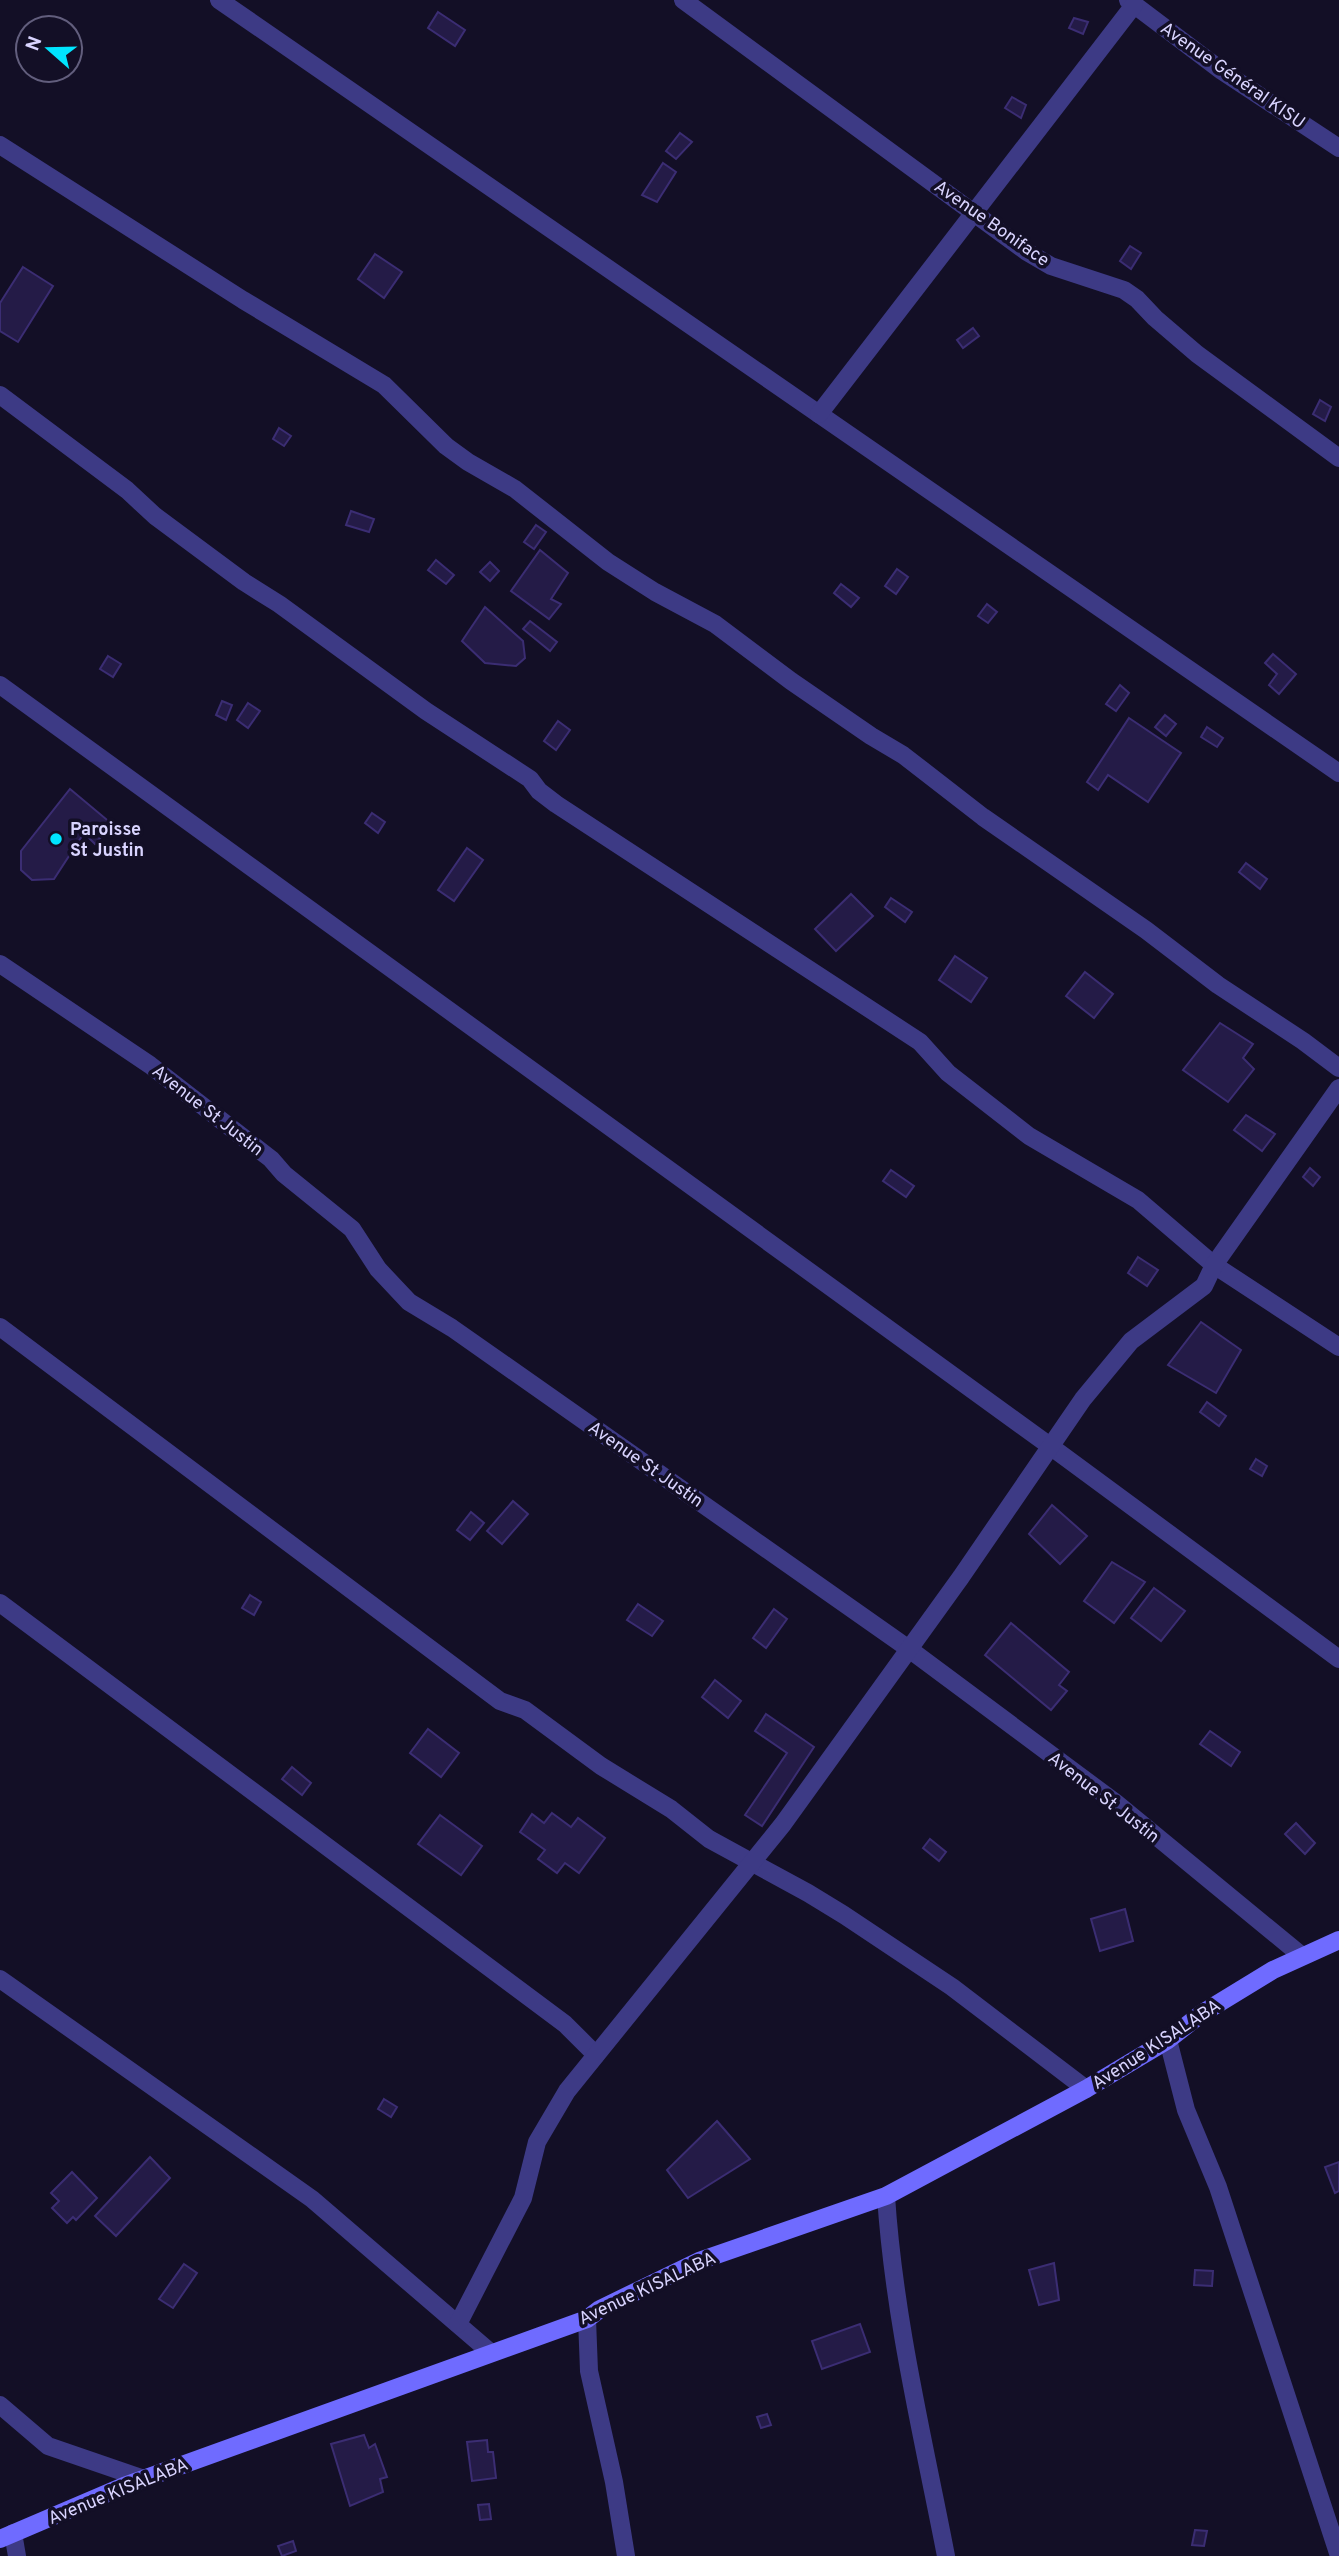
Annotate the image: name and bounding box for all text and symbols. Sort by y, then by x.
north arrow [14,14,84,84]
street label: Avenue Général KISU [1155,18,1309,135]
text: N [21,33,49,54]
street label: Avenue Boniface [929,176,1053,273]
place label: Paroisse St Justin [70,819,144,863]
marker: Paroisse St Justin [48,831,64,847]
street label: Avenue St Justin [147,1060,268,1162]
street label: Avenue St Justin [583,1417,707,1513]
street label: Avenue St Justin [1043,1747,1164,1849]
street label: Avenue KISALABA [1088,1995,1226,2096]
street label: Avenue KISALABA [575,2247,720,2331]
street label: Avenue KISALABA [45,2454,192,2531]

